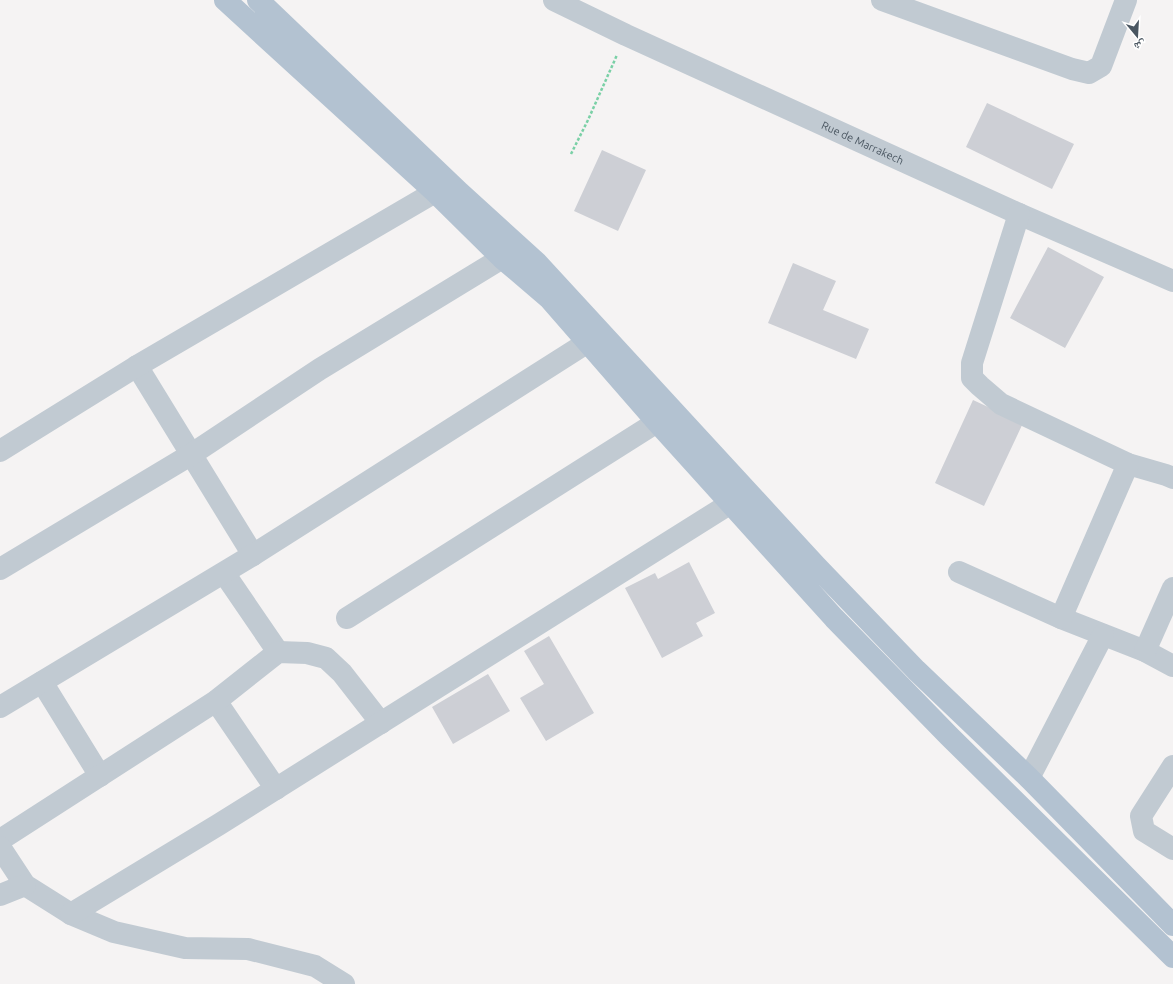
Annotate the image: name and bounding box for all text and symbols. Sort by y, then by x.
north arrow [1117,16,1157,56]
text: ش [1132,36,1147,53]
street label: Rue de Marrakech [820,119,905,167]

